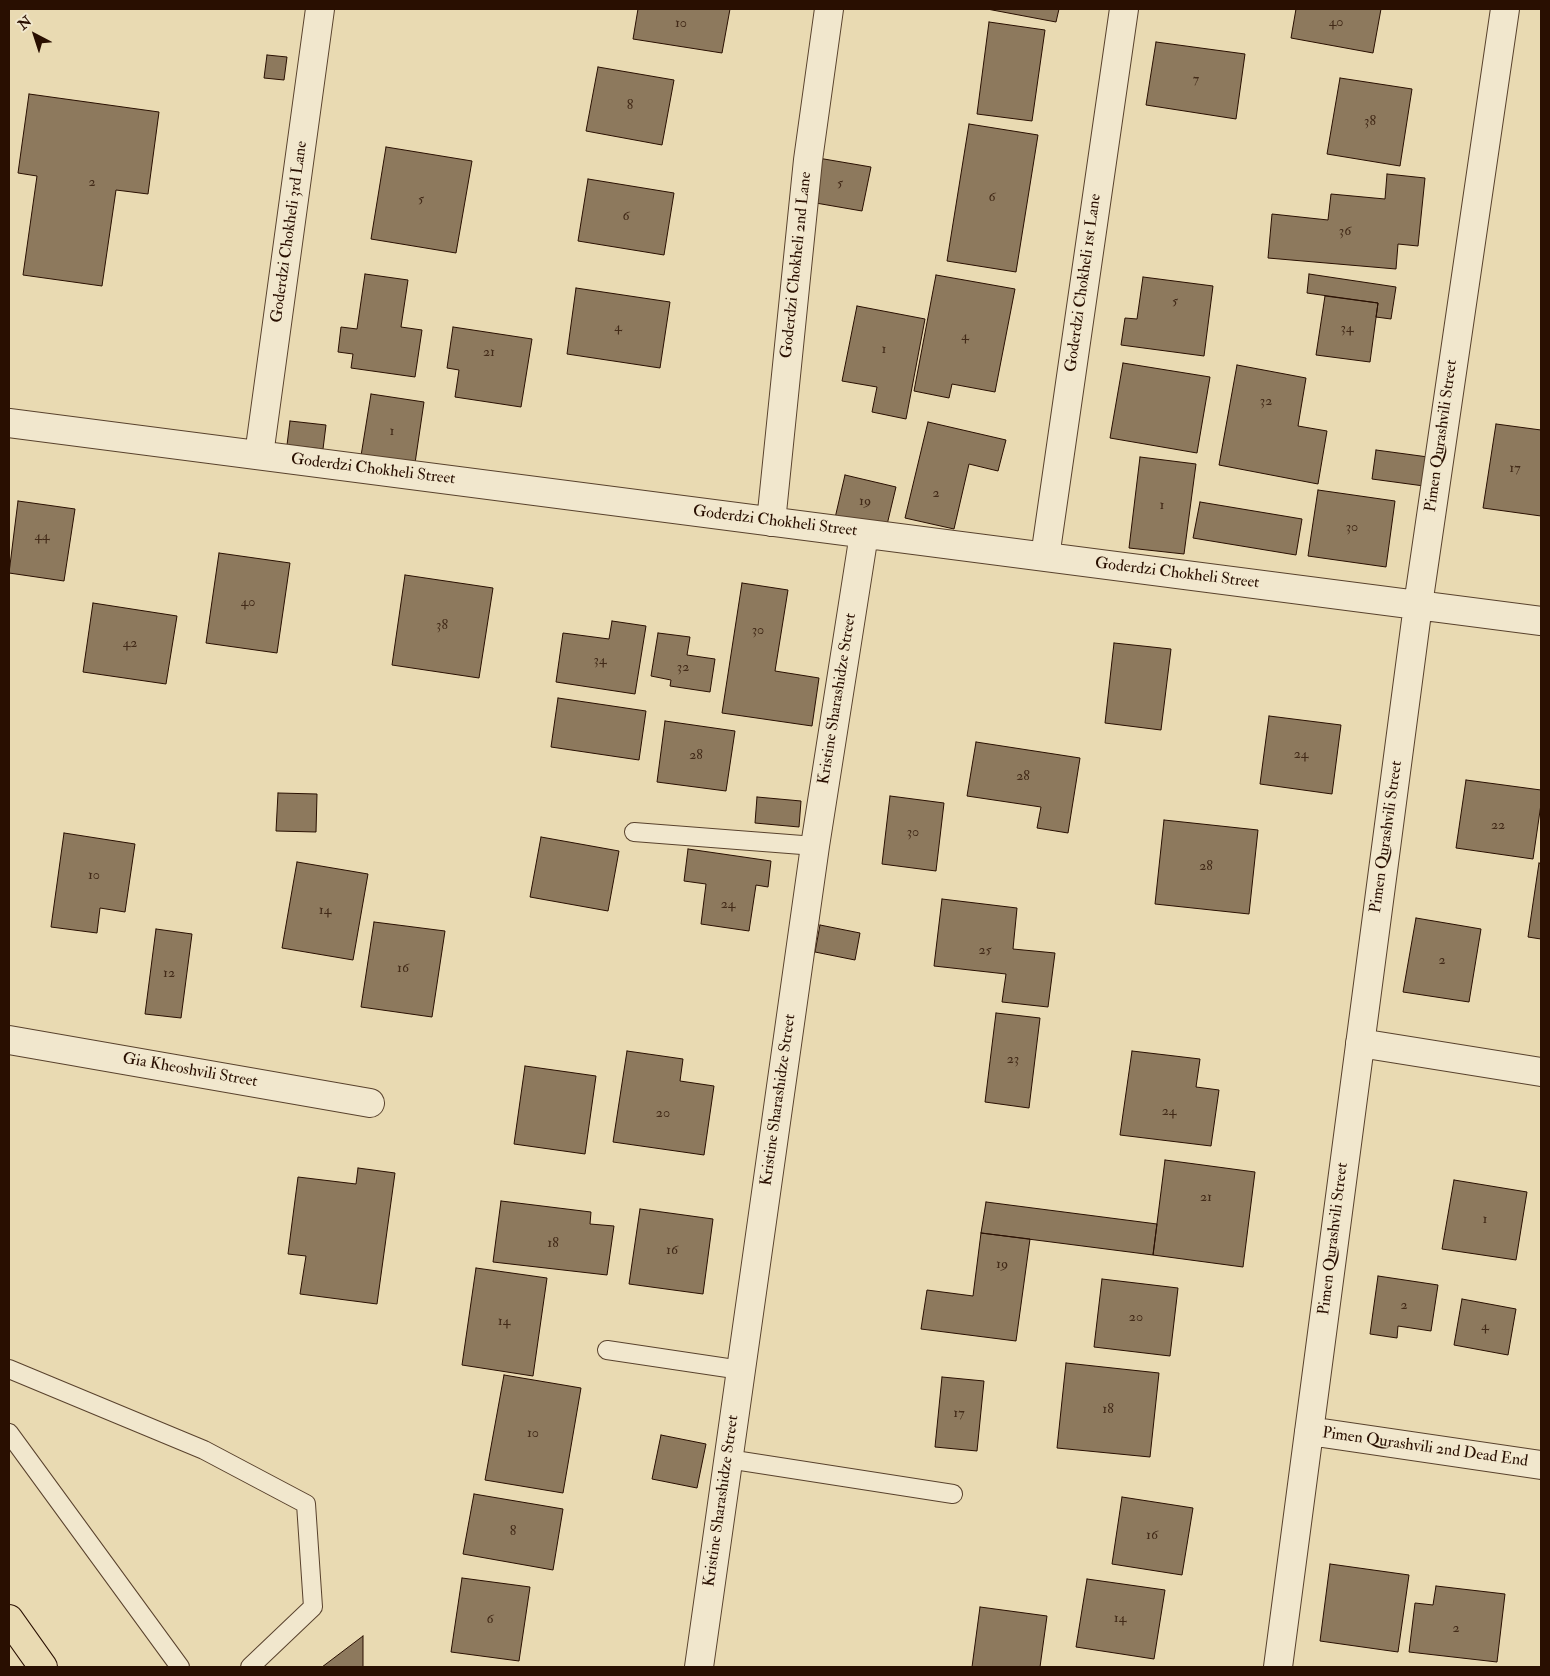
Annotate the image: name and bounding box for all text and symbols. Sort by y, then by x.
north arrow [10,10,60,60]
text: N [15,13,35,34]
house number: 40 [1329,15,1343,31]
house number: 10 [675,16,687,32]
house number: 7 [1193,72,1199,88]
house number: 8 [627,98,633,114]
house number: 38 [1364,114,1376,130]
street label: Goderdzi Chokheli 3rd Lane [268,140,312,324]
street label: Goderdzi Chokheli 2nd Lane [778,171,816,359]
house number: 2 [88,175,96,191]
house number: 5 [837,176,843,192]
house number: 6 [988,190,996,206]
house number: 5 [418,192,424,208]
street label: Goderdzi Chokheli 1st Lane [1062,193,1106,373]
house number: 6 [622,209,630,225]
house number: 36 [1339,224,1351,240]
house number: 5 [1172,294,1178,310]
house number: 4 [614,320,622,336]
house number: 34 [1341,321,1353,337]
house number: 4 [961,329,969,345]
house number: 1 [882,342,886,358]
house number: 21 [483,345,495,361]
street label: Pimen Qurashvili Street [1422,359,1462,513]
house number: 32 [1260,394,1272,410]
house number: 1 [390,424,394,440]
street label: Goderdzi Chokheli Street [290,450,456,490]
house number: 17 [1509,461,1521,477]
house number: 2 [932,486,940,502]
house number: 19 [859,494,871,510]
house number: 1 [1160,498,1164,514]
street label: Goderdzi Chokheli Street [692,502,858,542]
house number: 30 [1346,520,1358,536]
house number: 44 [34,529,50,545]
street label: Goderdzi Chokheli Street [1094,554,1260,594]
house number: 40 [241,595,255,611]
street label: Kristine Sharashidze Street [815,612,861,786]
house number: 38 [436,618,448,634]
house number: 30 [752,623,764,639]
house number: 42 [123,636,137,652]
house number: 34 [594,653,606,669]
house number: 32 [677,660,689,676]
house number: 24 [1294,747,1308,763]
house number: 28 [689,748,703,764]
street label: Pimen Qurashvili Street [1367,760,1407,914]
house number: 28 [1016,769,1030,785]
house number: 22 [1491,818,1505,834]
house number: 30 [907,825,919,841]
house number: 28 [1199,859,1213,875]
house number: 10 [88,868,100,884]
house number: 24 [721,897,735,913]
house number: 14 [319,903,331,919]
house number: 25 [978,943,992,959]
house number: 2 [1438,953,1446,969]
house number: 16 [397,961,409,977]
house number: 12 [163,966,175,982]
street label: Kristine Sharashidze Street [757,1013,801,1187]
street label: Gia Kheoshvili Street [121,1050,259,1092]
house number: 23 [1007,1052,1019,1068]
house number: 24 [1162,1104,1176,1120]
house number: 20 [656,1106,670,1122]
street label: Pimen Qurashvili Street [1315,1162,1353,1316]
house number: 21 [1200,1190,1212,1206]
house number: 1 [1483,1212,1487,1228]
house number: 18 [547,1236,559,1252]
house number: 16 [666,1243,678,1259]
house number: 19 [996,1257,1008,1273]
house number: 2 [1400,1298,1408,1314]
house number: 20 [1129,1310,1143,1326]
house number: 14 [498,1314,510,1330]
house number: 4 [1481,1319,1489,1335]
house number: 18 [1102,1402,1114,1418]
house number: 17 [953,1406,965,1422]
street label: Kristine Sharashidze Street [700,1414,744,1588]
street label: Pimen Qurashvili 2nd Dead End [1321,1424,1529,1472]
house number: 10 [527,1426,539,1442]
house number: 8 [510,1524,516,1540]
house number: 16 [1146,1528,1158,1544]
house number: 14 [1114,1611,1126,1627]
house number: 6 [486,1612,494,1628]
house number: 2 [1452,1621,1460,1637]

